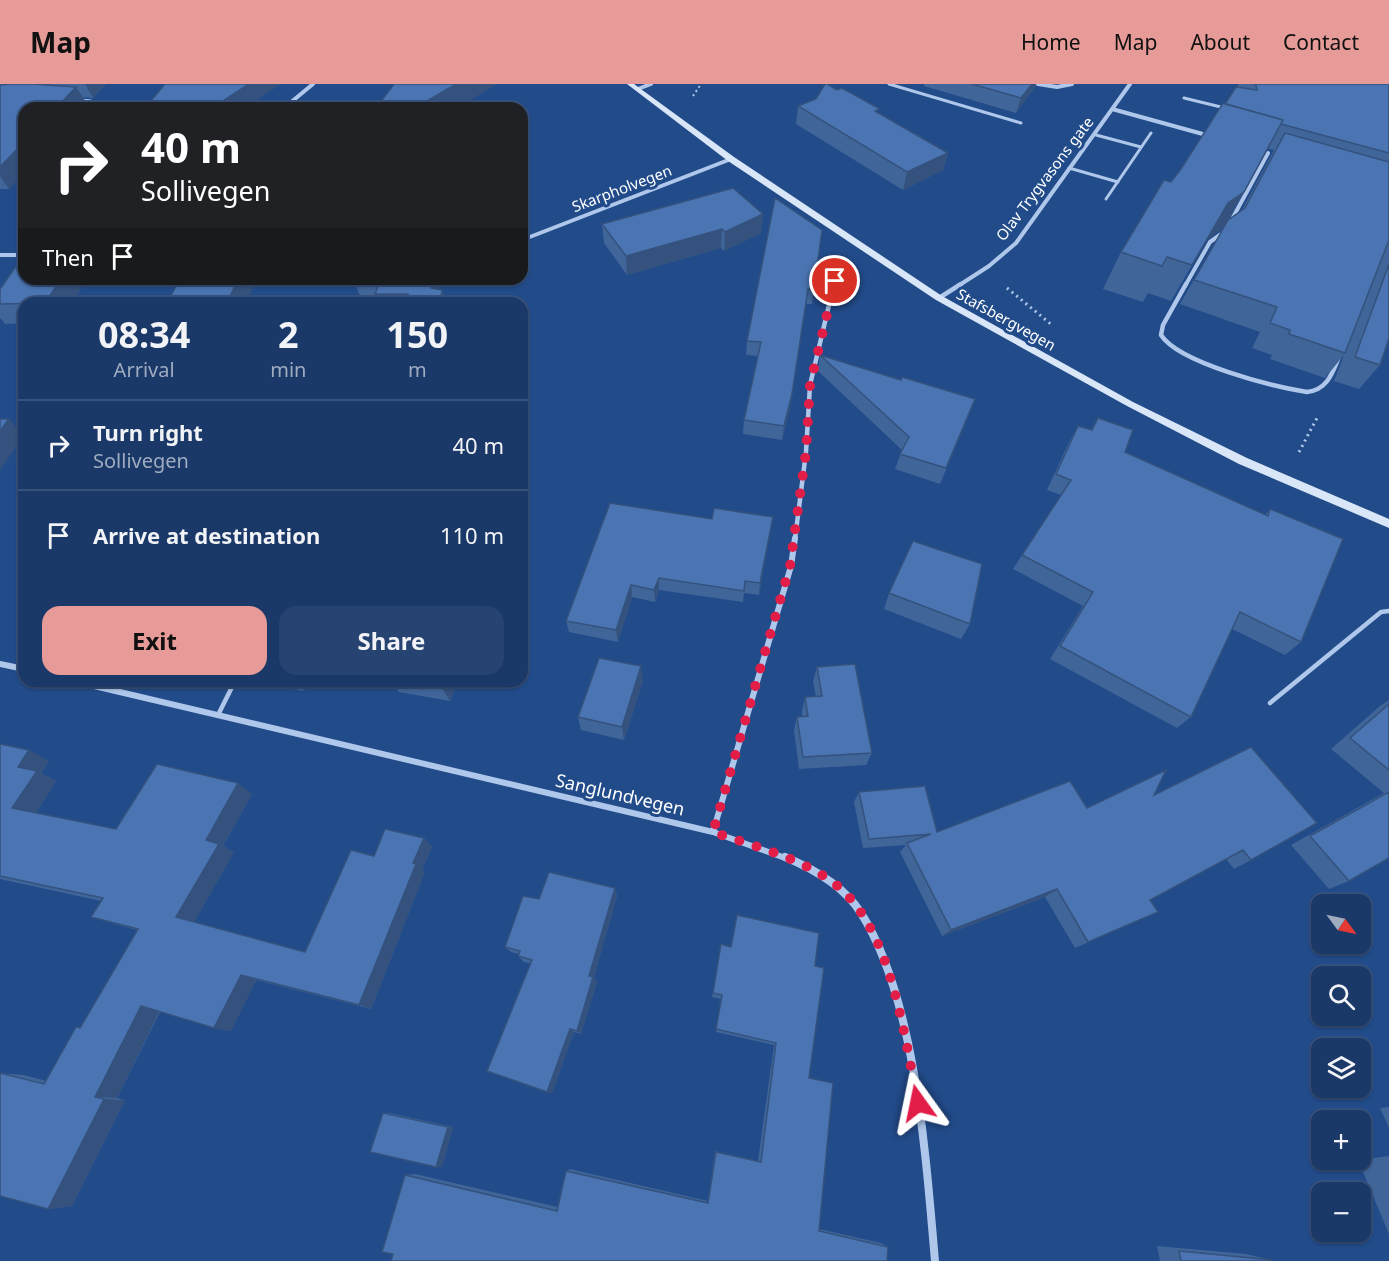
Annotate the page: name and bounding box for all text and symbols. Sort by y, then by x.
text: Map [30,23,91,61]
text: Home [1021,28,1081,56]
text: Map [1114,28,1157,56]
text: About [1190,28,1250,56]
text: Contact [1283,28,1359,56]
street label: Olav Trygvasons gate [991,112,1097,244]
text: 40 m [141,118,241,175]
icon: right [42,126,120,204]
street label: Skarpholvegen [569,160,674,216]
text: Sollivegen [141,172,271,209]
icon: arrive [106,240,139,273]
text: Then [42,242,94,272]
pin [809,255,860,306]
icon: arrive [818,264,851,297]
street label: Stafsbergvegen [953,284,1060,355]
text: 08:34 [98,310,190,359]
text: 2 [278,310,299,359]
text: 150 [386,310,448,359]
text: Arrival [114,356,175,383]
text: min [270,356,306,383]
text: m [408,356,427,383]
text: Turn right [93,417,203,447]
icon: right [42,429,75,462]
text: 40 m [453,430,504,460]
text: Sollivegen [93,447,189,474]
icon: arrive [42,519,75,552]
text: Arrive at destination [93,520,320,550]
text: 110 m [440,520,504,550]
button: Exit [42,606,267,675]
button: Share [279,606,504,675]
street label: Sanglundvegen [553,768,687,821]
north arrow [1311,894,1371,954]
map controls [1311,894,1371,1242]
button: search [1311,966,1371,1026]
button: layers [1311,1038,1371,1098]
position arrow [886,1071,950,1135]
button: + [1311,1110,1371,1170]
button: − [1311,1182,1371,1242]

